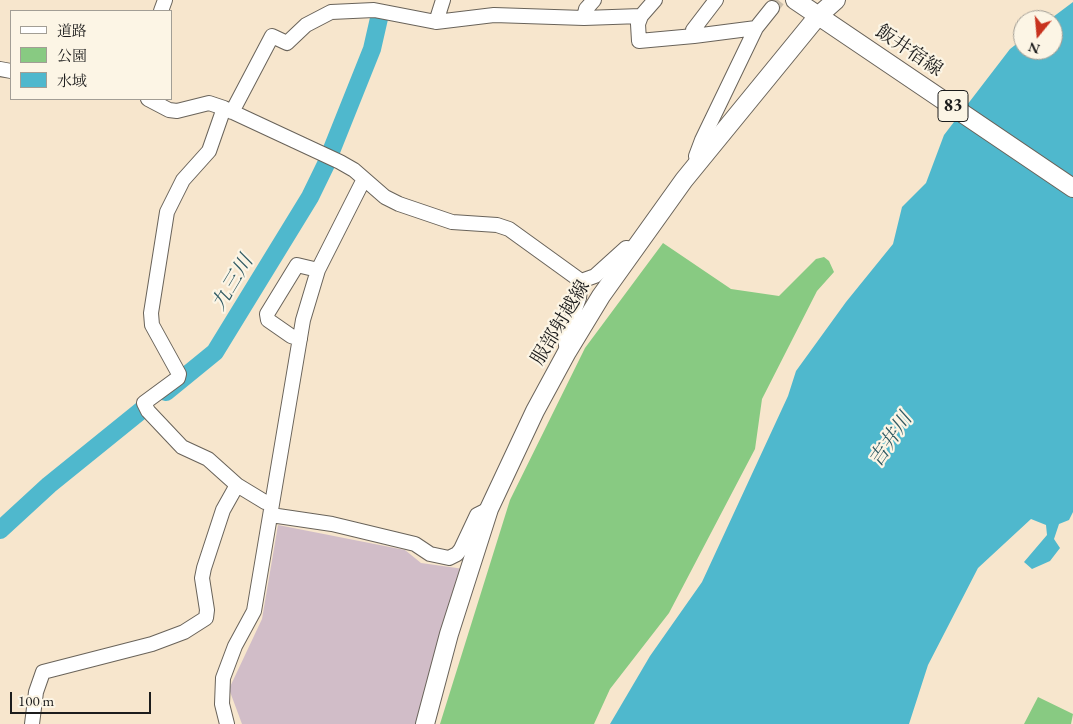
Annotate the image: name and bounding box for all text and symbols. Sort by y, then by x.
legend [10,10,172,100]
north arrow [1013,10,1063,60]
street label: 飯井宿線 [871,20,947,82]
text: 道路 [57,21,87,40]
text: N [1026,38,1042,59]
text: 公園 [57,46,87,65]
text: 水域 [57,71,87,90]
road number: 83 [938,90,968,122]
water label: 九三川 [207,251,259,315]
street label: 服部射越線 [527,276,595,370]
water label: 吉井川 [864,408,918,472]
scale bar [12,682,154,714]
text: 100 m [18,691,54,710]

